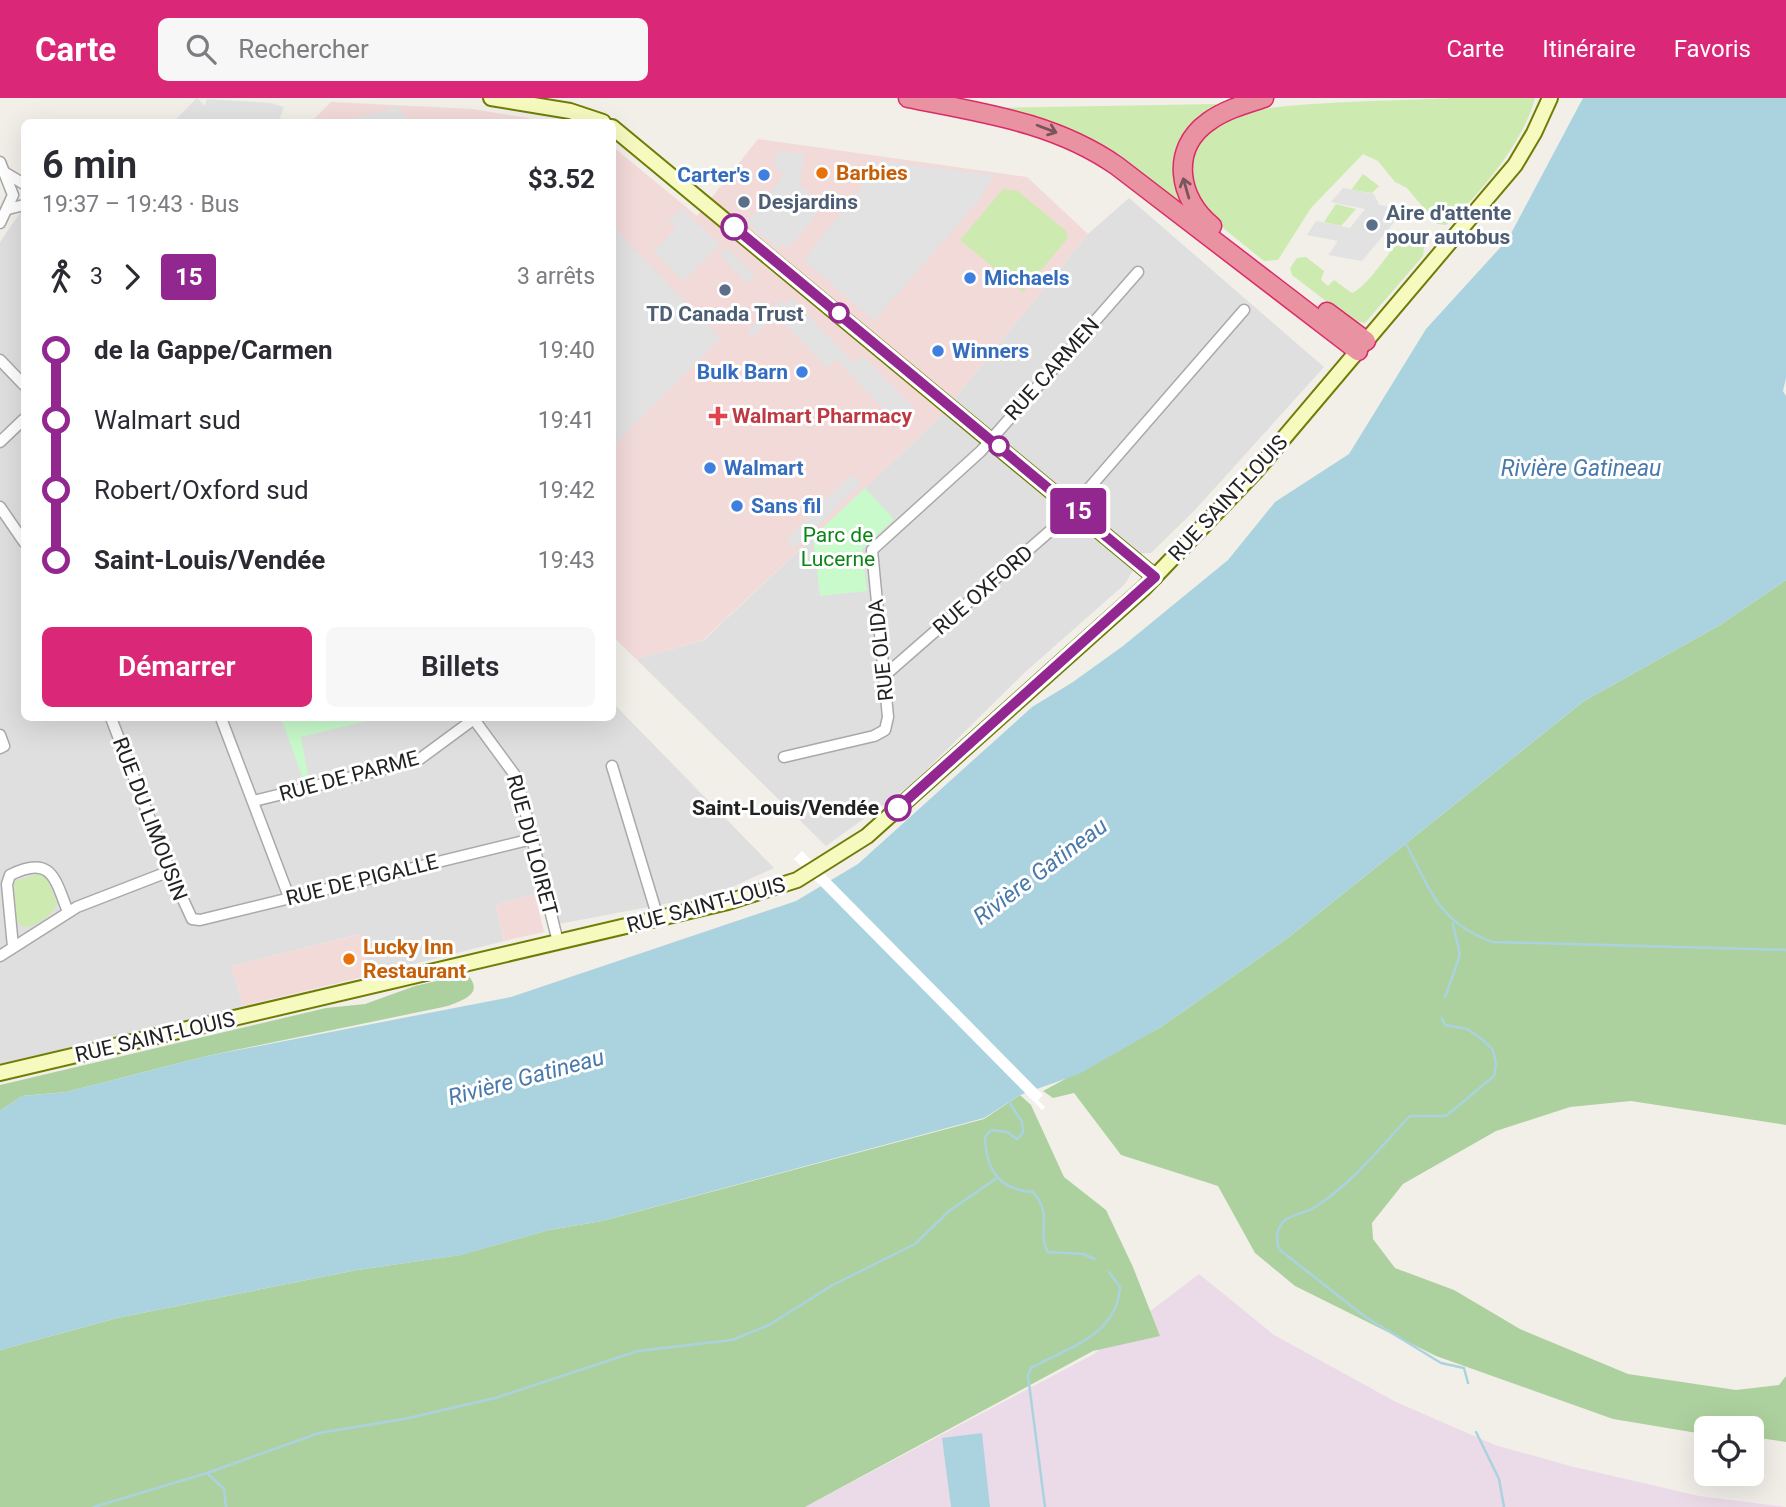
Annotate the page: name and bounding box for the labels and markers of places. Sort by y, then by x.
place label: Barbies [836,161,908,185]
place label: Carter's [677,163,750,187]
marker: Barbies [814,165,830,181]
marker: Carter's [756,167,772,183]
place label: Desjardins [758,190,858,214]
marker: Desjardins [736,194,752,210]
place label: Aire d'attente pour autobus [1386,201,1511,249]
unlabelled marker [721,214,747,240]
marker: Aire d'attente pour autobus [1364,217,1380,233]
place label: Michaels [984,266,1070,290]
marker: Michaels [962,270,978,286]
marker: TD Canada Trust [717,282,733,298]
place label: TD Canada Trust [646,302,804,326]
unlabelled marker [829,303,849,323]
place label: Winners [952,339,1030,363]
marker: Winners [930,343,946,359]
place label: Bulk Barn [697,360,788,384]
marker: Bulk Barn [794,364,810,380]
place label: Walmart Pharmacy [732,404,912,428]
marker: Walmart Pharmacy [710,408,726,424]
unlabelled marker [989,436,1009,456]
place label: Walmart [724,456,804,480]
marker: Walmart [702,460,718,476]
place label: Sans fil [751,494,821,518]
marker: Sans fil [729,498,745,514]
marker: Saint-Louis/Vendée [885,795,911,821]
place label: Saint-Louis/Vendée [692,796,879,820]
place label: Lucky Inn Restaurant [363,935,466,983]
marker: Lucky Inn Restaurant [341,951,357,967]

